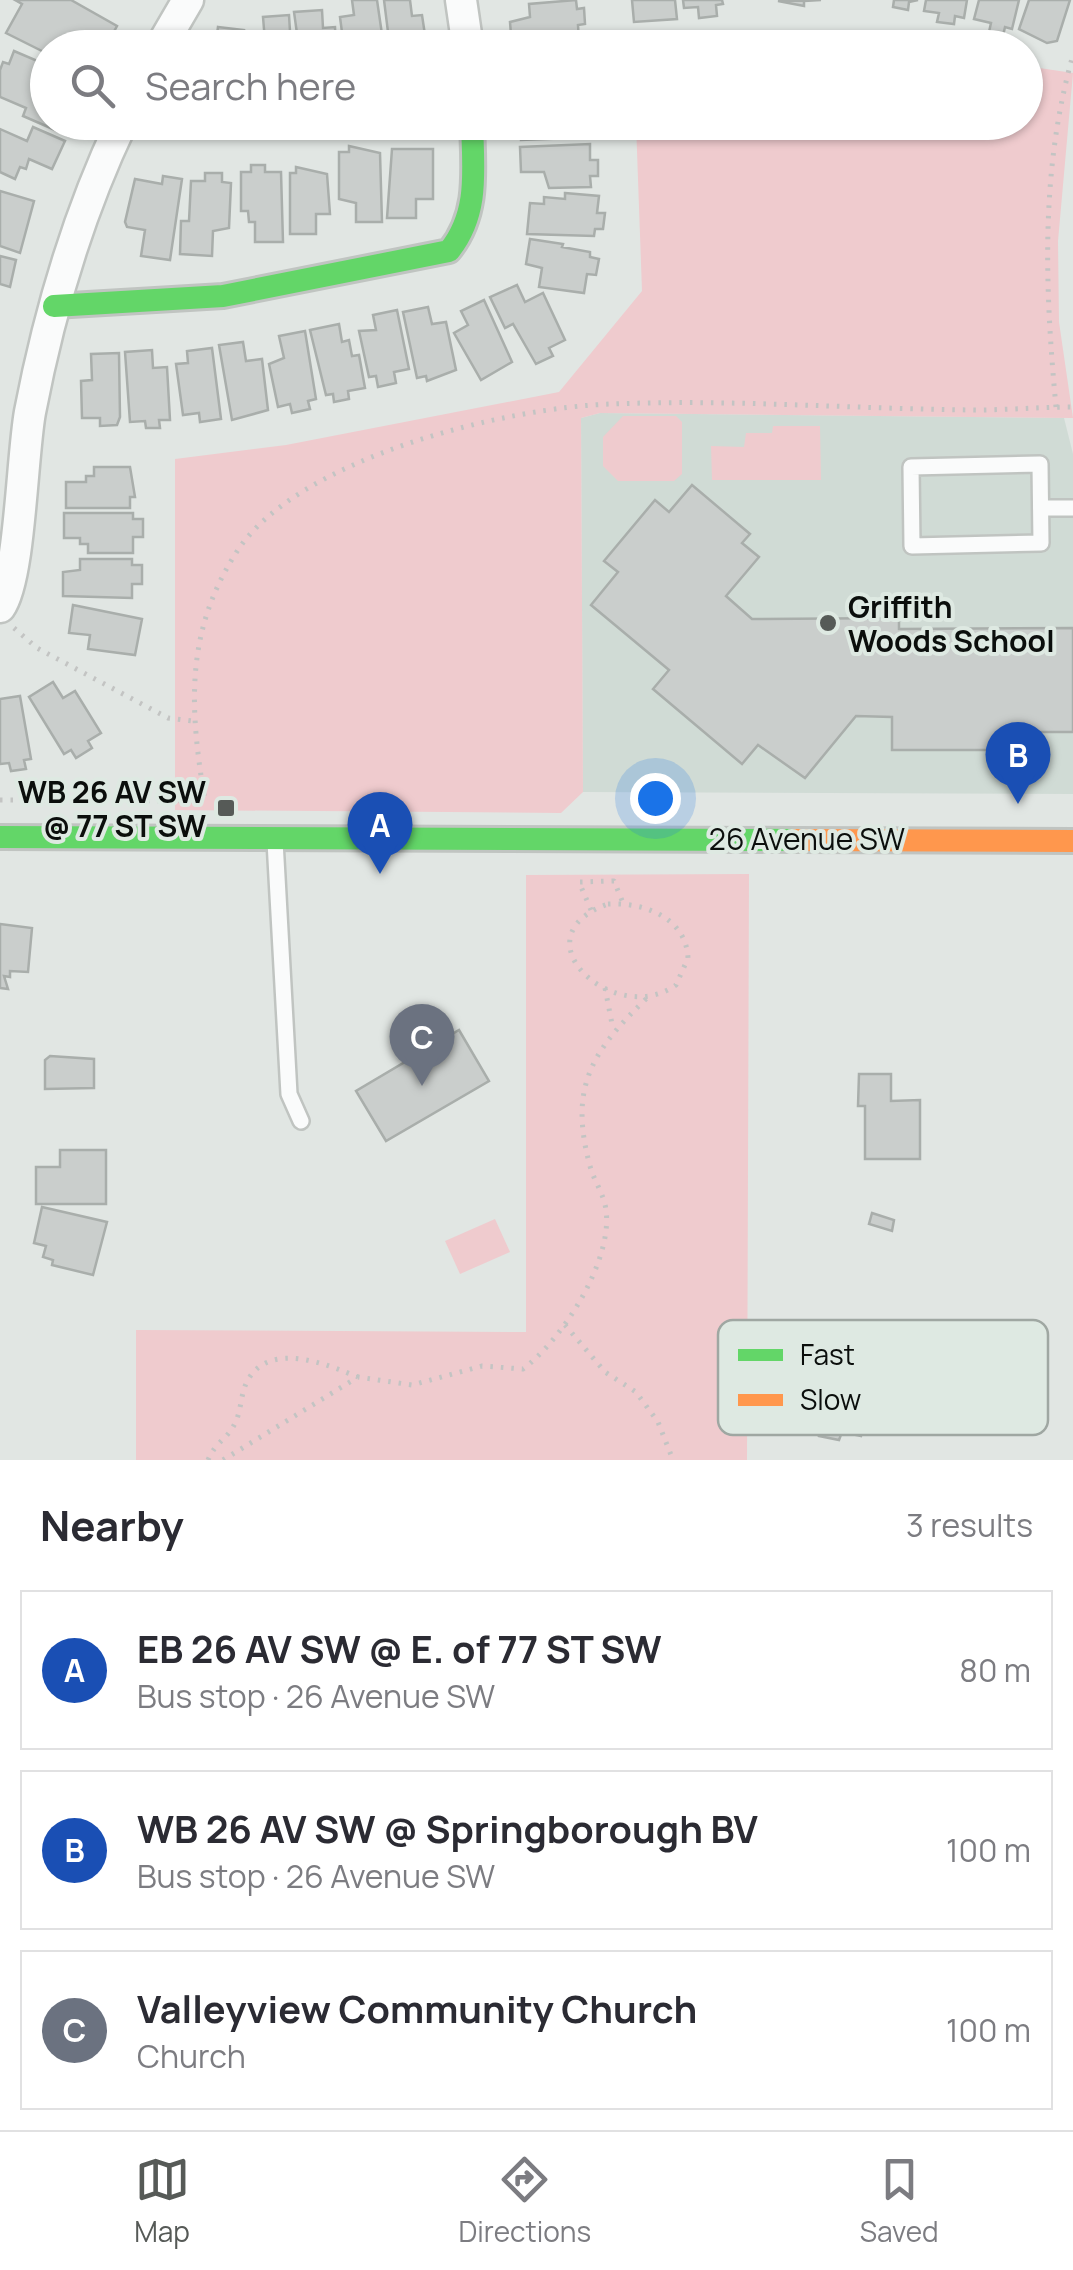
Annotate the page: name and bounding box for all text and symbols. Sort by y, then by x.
search box [30,30,1043,140]
icon: search [65,58,120,113]
text: Search here [145,59,356,111]
place label: Griffith Woods School [848,586,1055,661]
marker: Griffith Woods School [817,612,839,634]
pin: B [986,722,1050,804]
place label: WB 26 AV SW @ 77 ST SW [18,771,206,846]
your location [630,773,681,824]
pin: A [348,792,412,874]
marker: WB 26 AV SW @ 77 ST SW [215,797,237,819]
street label: 26 Avenue SW [709,818,905,859]
pin: C [390,1004,454,1086]
legend [718,1320,1048,1435]
text: Fast [800,1335,855,1373]
text: Slow [800,1380,861,1418]
text: Nearby [40,1496,184,1554]
text: 3 results [906,1503,1033,1547]
text: EB 26 AV SW @ E. of 77 ST SW [137,1622,662,1674]
text: A [64,1648,85,1692]
text: 80 m [959,1648,1031,1692]
text: Bus stop · 26 Avenue SW [137,1674,495,1718]
text: WB 26 AV SW @ Springborough BV [137,1802,758,1854]
text: B [64,1828,85,1872]
text: 100 m [946,1828,1031,1872]
text: Bus stop · 26 Avenue SW [137,1854,495,1898]
text: Valleyview Community Church [137,1982,697,2034]
text: C [63,2008,86,2052]
text: 100 m [946,2008,1031,2052]
text: Church [137,2034,246,2078]
tab: Map [134,2152,190,2250]
tab: Directions [459,2152,591,2250]
tab: Saved [860,2152,939,2250]

